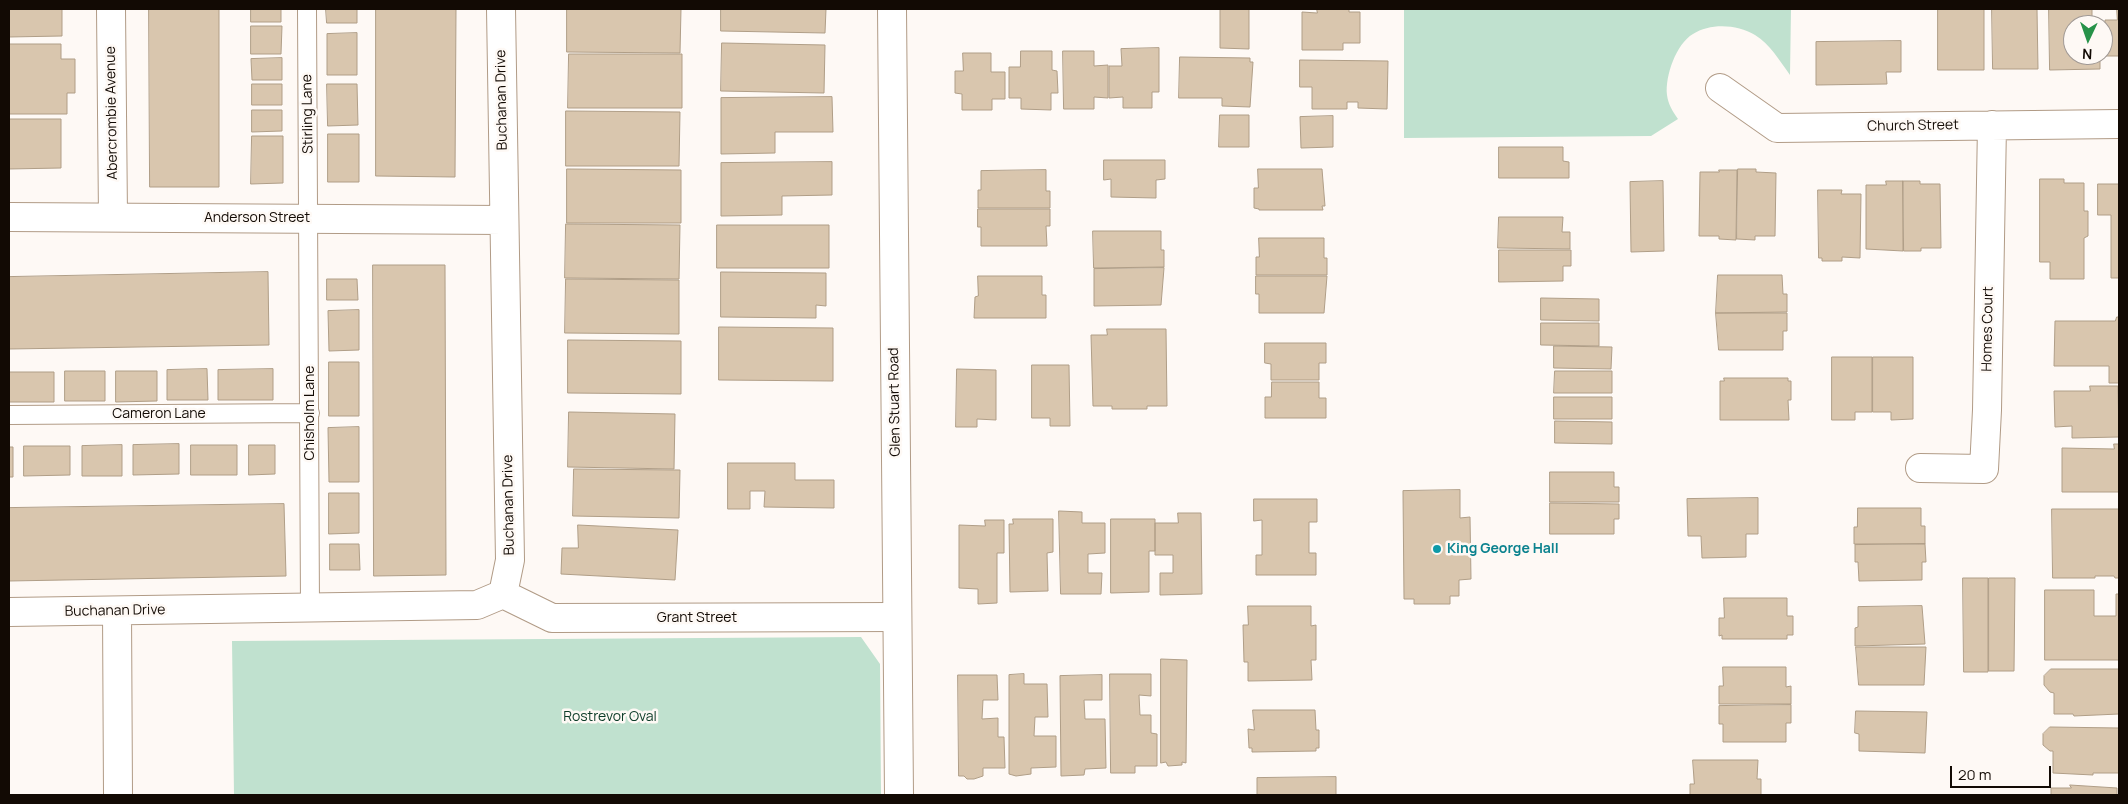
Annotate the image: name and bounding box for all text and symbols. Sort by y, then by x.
north arrow [2063,15,2113,65]
text: N [2082,45,2093,64]
street label: Abercrombie Avenue [102,46,122,180]
street label: Buchanan Drive [493,50,511,150]
street label: Stirling Lane [299,74,317,154]
street label: Church Street [1867,117,1959,135]
street label: Anderson Street [204,210,310,226]
street label: Homes Court [1979,286,1997,372]
street label: Glen Stuart Road [886,347,904,457]
street label: Chisholm Lane [302,366,318,460]
street label: Cameron Lane [112,406,206,422]
street label: Buchanan Drive [500,455,518,555]
place label: King George Hall [1447,541,1559,557]
marker: King George Hall [1431,543,1443,555]
street label: Buchanan Drive [65,602,165,620]
street label: Grant Street [657,610,737,626]
park label: Rostrevor Oval [563,709,657,725]
scale bar [1953,756,2054,788]
text: 20 m [1958,764,1991,785]

